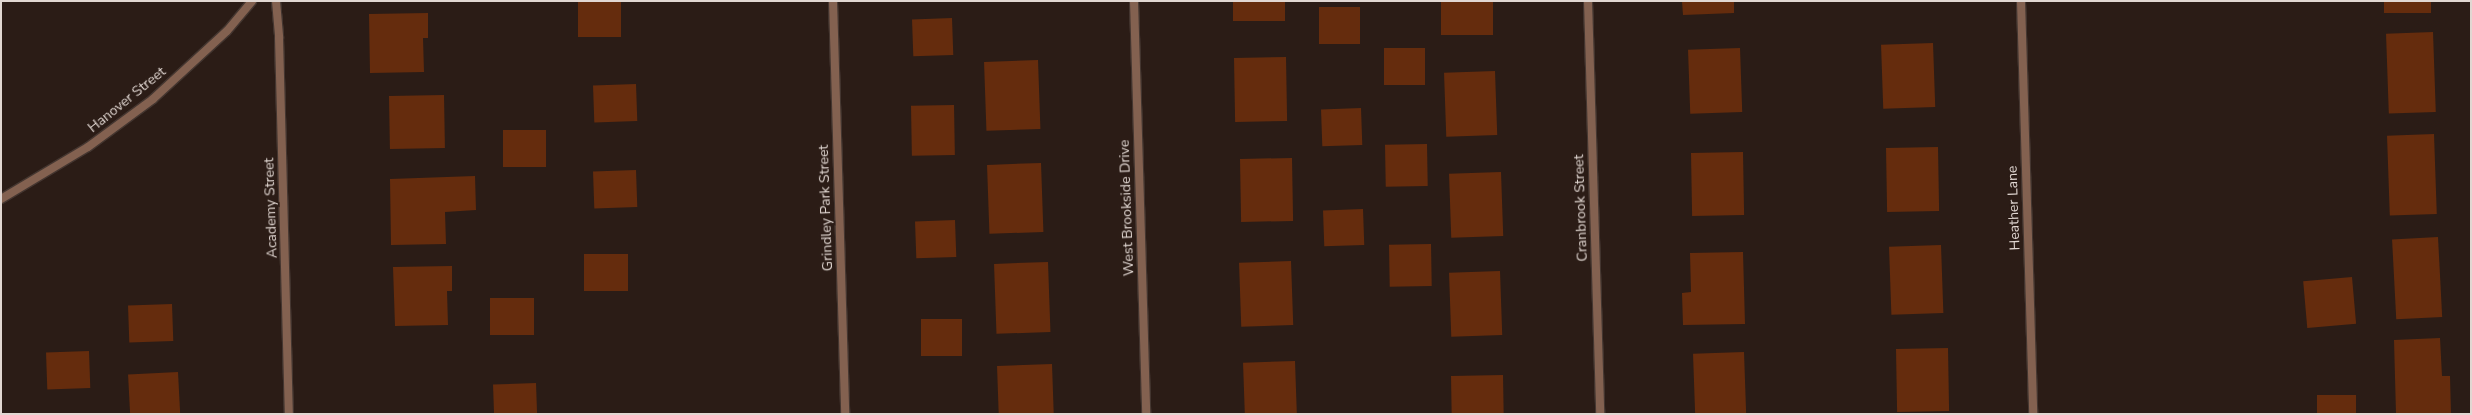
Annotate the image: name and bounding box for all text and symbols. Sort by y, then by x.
street label: Hanover Street [85,64,169,136]
street label: West Brookside Drive [1116,140,1138,276]
street label: Grindley Park Street [815,144,837,272]
street label: Cranbrook Street [1571,154,1591,262]
street label: Academy Street [261,157,281,259]
street label: Heather Lane [2004,165,2024,251]

